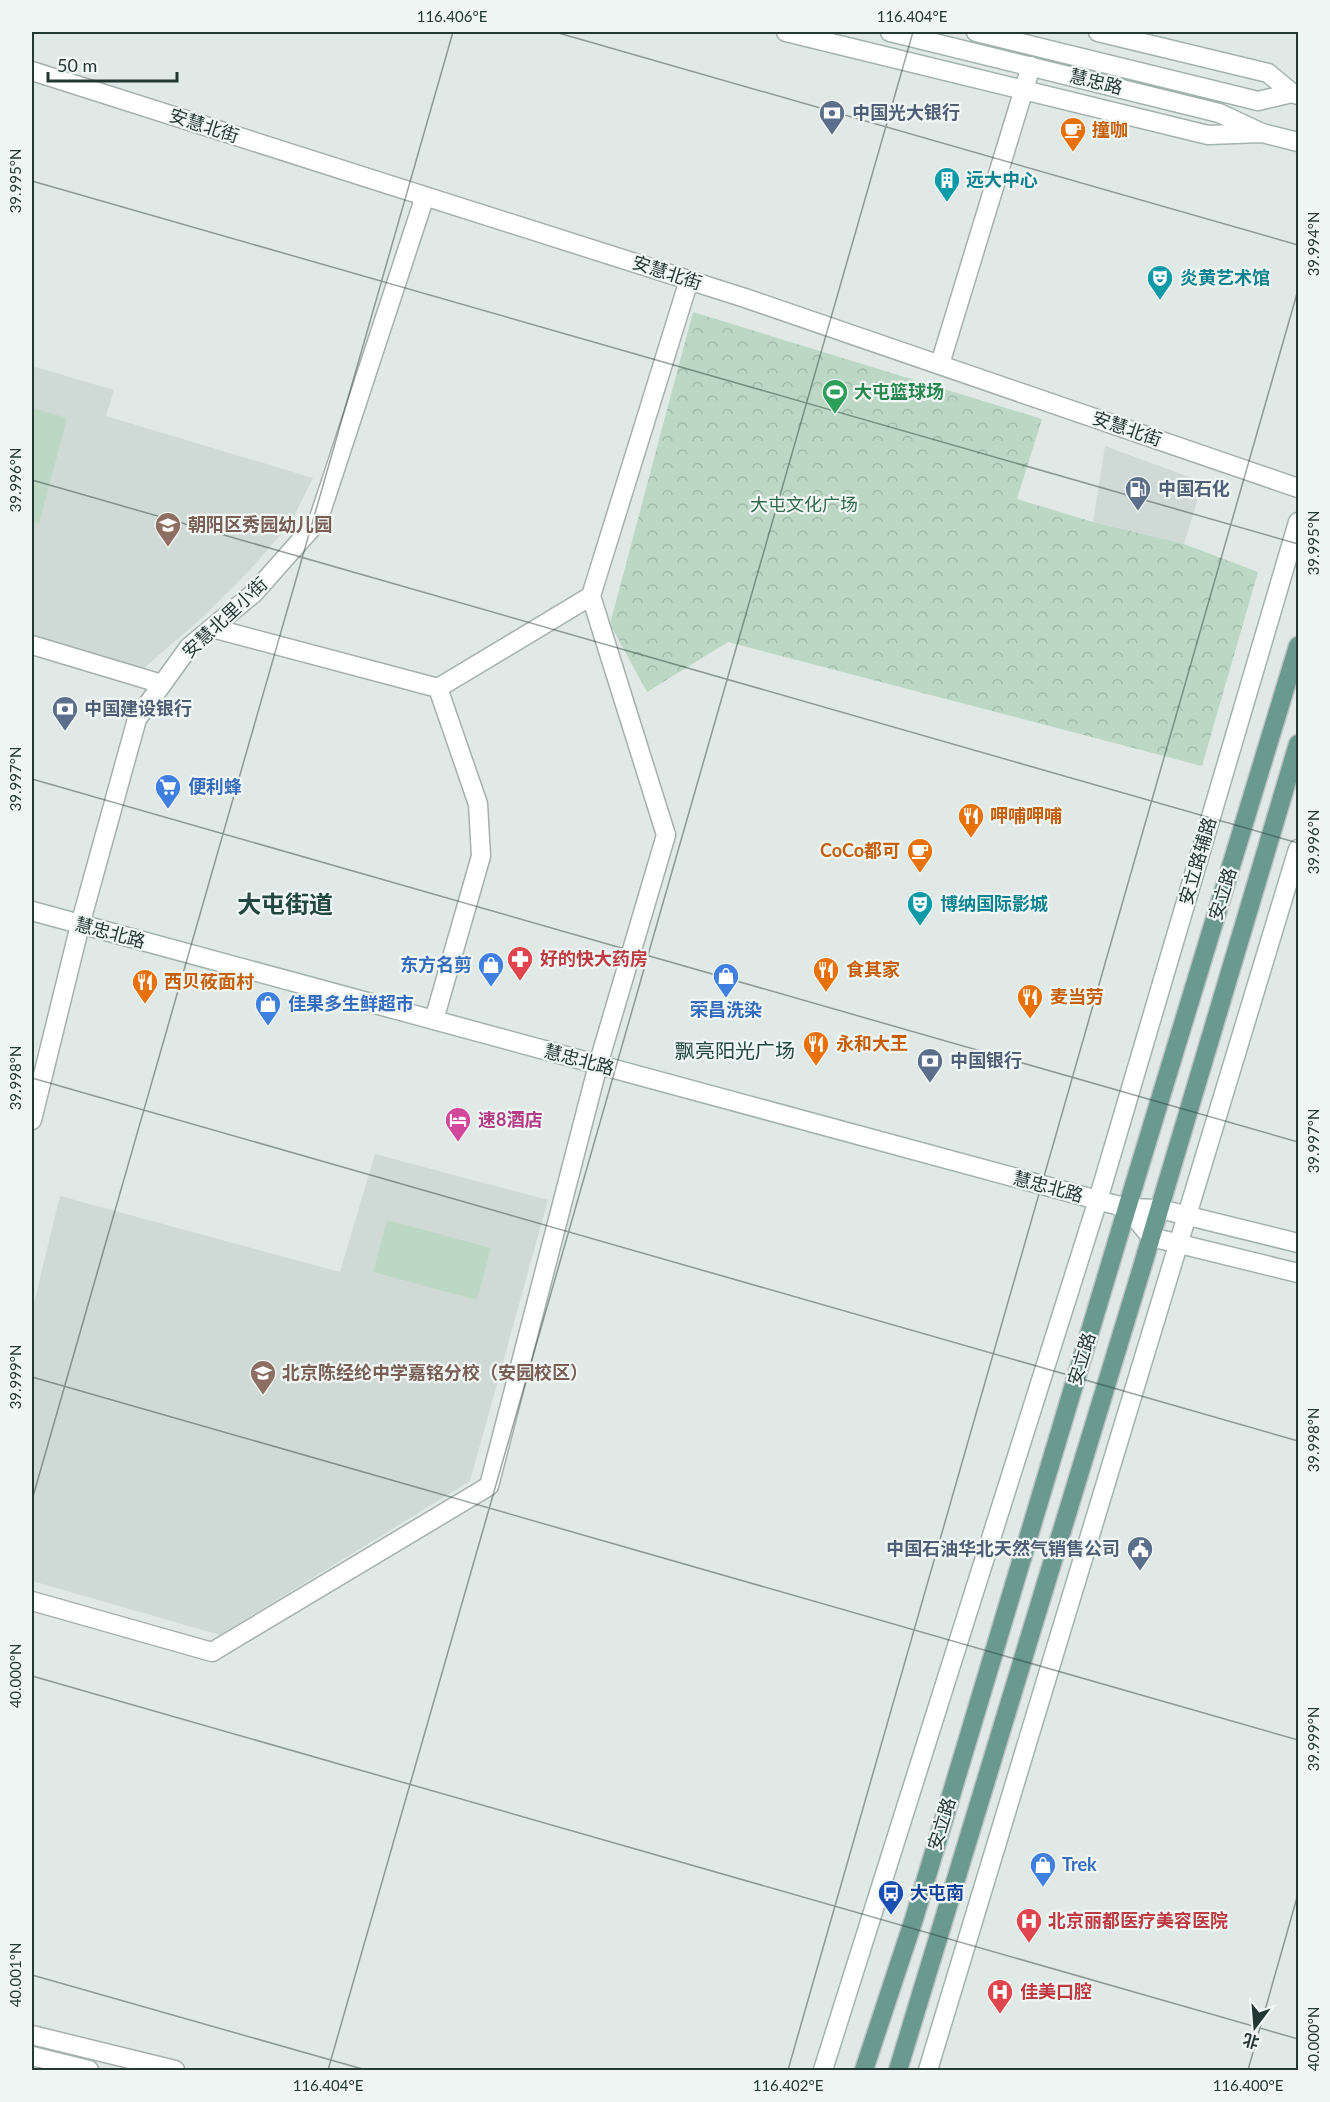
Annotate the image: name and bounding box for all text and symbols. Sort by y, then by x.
text: 116.406°E [417,7,487,25]
text: 116.404°E [877,7,947,25]
scale bar [48,45,177,83]
text: 50 m [57,54,97,76]
street label: 慧忠路 [1067,64,1125,98]
bank icon: 中国光大银行 [817,98,847,136]
place label: 中国光大银行 [852,101,960,123]
street label: 安慧北街 [167,103,242,147]
cafe icon: 撞咖 [1058,115,1088,153]
place label: 撞咖 [1092,118,1128,140]
text: 39.995°N [6,149,24,213]
building icon: 远大中心 [932,165,962,203]
place label: 远大中心 [966,168,1038,190]
text: 39.994°N [1304,212,1322,276]
street label: 安慧北街 [630,250,705,294]
theatre icon: 炎黄艺术馆 [1145,263,1175,301]
place label: 炎黄艺术馆 [1180,266,1270,288]
sports icon: 大屯篮球场 [820,377,850,415]
place label: 大屯篮球场 [854,380,944,402]
street label: 安慧北街 [1090,406,1165,450]
text: 39.996°N [6,448,24,512]
fuel station icon: 中国石化 [1123,474,1153,512]
place label: 中国石化 [1158,477,1230,499]
park label: 大屯文化广场 [750,493,858,515]
school or university icon: 朝阳区秀园幼儿园 [153,510,183,548]
text: 39.995°N [1304,511,1322,575]
place label: 朝阳区秀园幼儿园 [188,513,332,535]
street label: 安慧北里小街 [177,572,271,662]
bank icon: 中国建设银行 [50,694,80,732]
place label: 中国建设银行 [84,697,192,719]
text: 39.997°N [6,747,24,811]
supermarket icon: 便利蜂 [153,772,183,810]
place label: 便利蜂 [188,775,242,797]
restaurant icon: 呷哺呷哺 [956,801,986,839]
place label: 呷哺呷哺 [990,804,1062,826]
text: 39.996°N [1304,810,1322,874]
street label: 安立路辅路 [1175,815,1221,907]
cafe icon: CoCo都可 [905,836,935,874]
place label: CoCo都可 [820,839,900,861]
street label: 安立路 [1205,865,1241,923]
district label: 大屯街道 [237,889,333,918]
theatre icon: 博纳国际影城 [905,889,935,927]
place label: 博纳国际影城 [940,892,1048,914]
street label: 慧忠北路 [73,912,148,952]
pharmacy icon: 好的快大药房 [505,944,535,982]
place label: 好的快大药房 [540,947,648,969]
shop icon: 东方名剪 [476,950,506,988]
place label: 东方名剪 [400,953,472,975]
restaurant icon: 食其家 [811,955,841,993]
place label: 食其家 [846,958,900,980]
shop icon: 荣昌洗染 [711,961,741,999]
restaurant icon: 西贝莜面村 [130,967,160,1005]
place label: 西贝莜面村 [164,970,254,992]
restaurant icon: 麦当劳 [1015,982,1045,1020]
place label: 麦当劳 [1050,985,1104,1007]
shop icon: 佳果多生鲜超市 [253,989,283,1027]
place label: 佳果多生鲜超市 [288,992,414,1014]
place label: 荣昌洗染 [690,998,762,1020]
restaurant icon: 永和大王 [801,1029,831,1067]
place label: 永和大王 [836,1032,908,1054]
district label: 飘亮阳光广场 [675,1038,795,1062]
street label: 慧忠北路 [542,1039,617,1079]
text: 39.998°N [6,1046,24,1110]
bank icon: 中国银行 [915,1046,945,1084]
place label: 中国银行 [950,1049,1022,1071]
hotel icon: 速8酒店 [443,1105,473,1143]
place label: 速8酒店 [478,1108,542,1130]
text: 39.997°N [1304,1109,1322,1173]
street label: 慧忠北路 [1011,1166,1086,1206]
street label: 安立路 [1063,1330,1099,1388]
text: 39.999°N [6,1345,24,1409]
school or university icon: 北京陈经纶中学嘉铭分校（安园校区） [248,1358,278,1396]
place label: 北京陈经纶中学嘉铭分校（安园校区） [282,1361,588,1383]
text: 39.998°N [1304,1408,1322,1472]
public building icon: 中国石油华北天然气销售公司 [1125,1534,1155,1572]
place label: 中国石油华北天然气销售公司 [886,1537,1120,1559]
text: 40.000°N [6,1644,24,1708]
text: 39.999°N [1304,1707,1322,1771]
street label: 安立路 [923,1795,959,1853]
shop icon: Trek [1028,1850,1058,1888]
place label: Trek [1062,1853,1097,1875]
bus stop icon: 大屯南 [876,1878,906,1916]
place label: 大屯南 [910,1881,964,1903]
hospital icon: 北京丽都医疗美容医院 [1014,1906,1044,1944]
place label: 北京丽都医疗美容医院 [1048,1909,1228,1931]
text: 40.001°N [6,1943,24,2007]
hospital icon: 佳美口腔 [985,1977,1015,2015]
place label: 佳美口腔 [1020,1980,1092,2002]
north arrow [1225,1997,1285,2057]
text: 40.000°N [1304,2007,1322,2071]
text: 北 [1240,2031,1261,2053]
text: 116.404°E [293,2076,363,2094]
text: 116.402°E [753,2076,823,2094]
text: 116.400°E [1213,2076,1283,2094]

